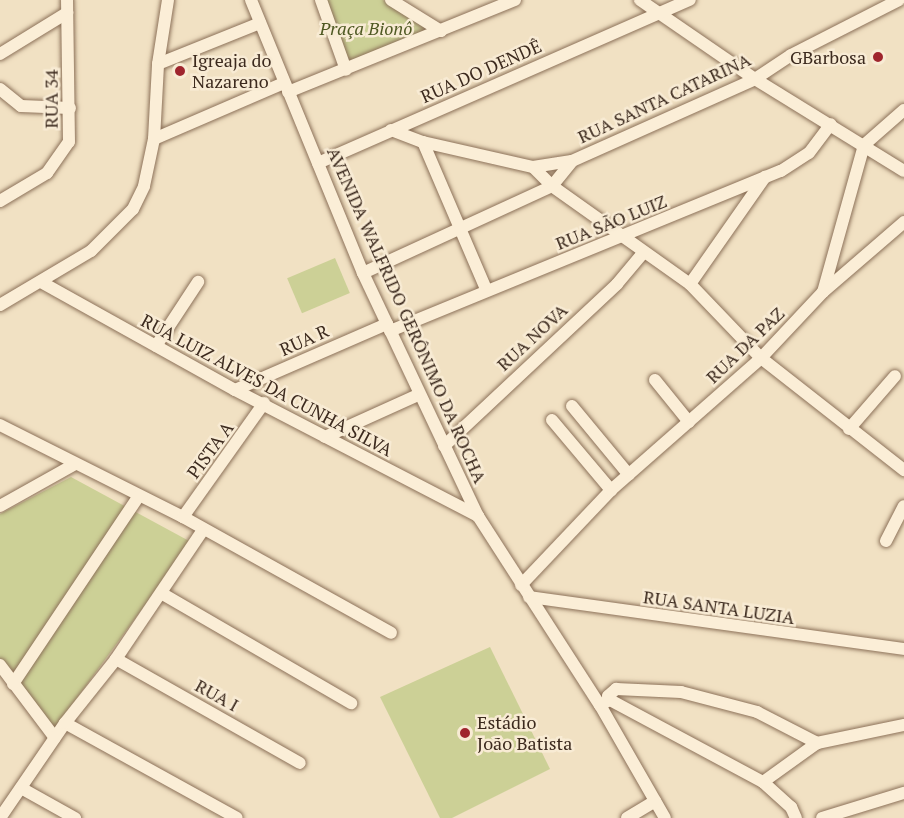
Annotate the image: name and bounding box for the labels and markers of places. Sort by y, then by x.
place label: GBarbosa [790,46,866,68]
place label: Igreaja do Nazareno [192,50,271,92]
marker: GBarbosa [871,50,885,64]
marker: Igreaja do Nazareno [173,64,187,78]
place label: Estádio João Batista [477,712,572,754]
marker: Estádio João Batista [458,726,472,740]

